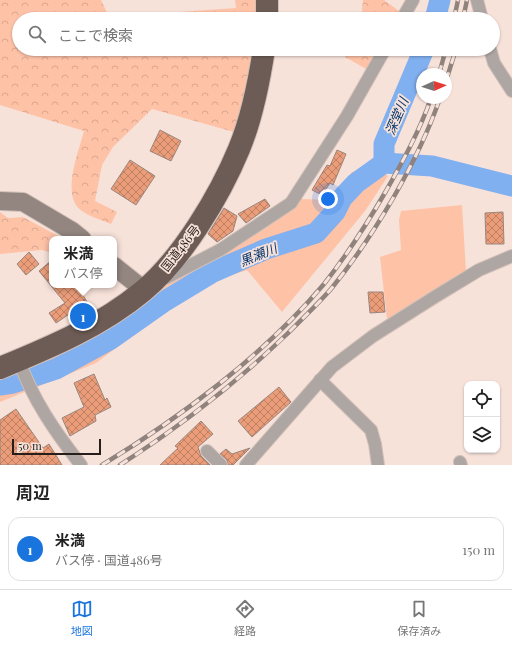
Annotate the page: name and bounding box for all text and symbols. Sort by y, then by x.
search box [12,12,500,56]
icon: search [26,23,48,45]
text: ここで検索 [58,25,133,45]
north arrow [416,68,452,104]
water label: 深堂川 [381,93,412,137]
your location [318,189,338,209]
street label: 国道486号 [157,222,203,274]
popup [49,236,117,288]
water label: 黒瀬川 [237,238,281,269]
text: 米満 [63,243,94,263]
text: バス停 [63,264,103,281]
pin: 1 [70,301,96,331]
map controls [464,381,500,453]
button: locate [464,381,500,417]
button: layers [464,417,500,453]
scale bar [12,437,101,456]
text: 50 m [18,438,42,453]
text: 周辺 [16,481,50,503]
text: 米満 [55,530,85,550]
text: 1 [28,541,32,558]
text: 150 m [462,541,495,558]
text: バス停 · 国道486号 [55,551,163,568]
tab: 地図 [71,598,93,638]
tab: 経路 [234,598,256,638]
tab: 保存済み [397,598,441,638]

